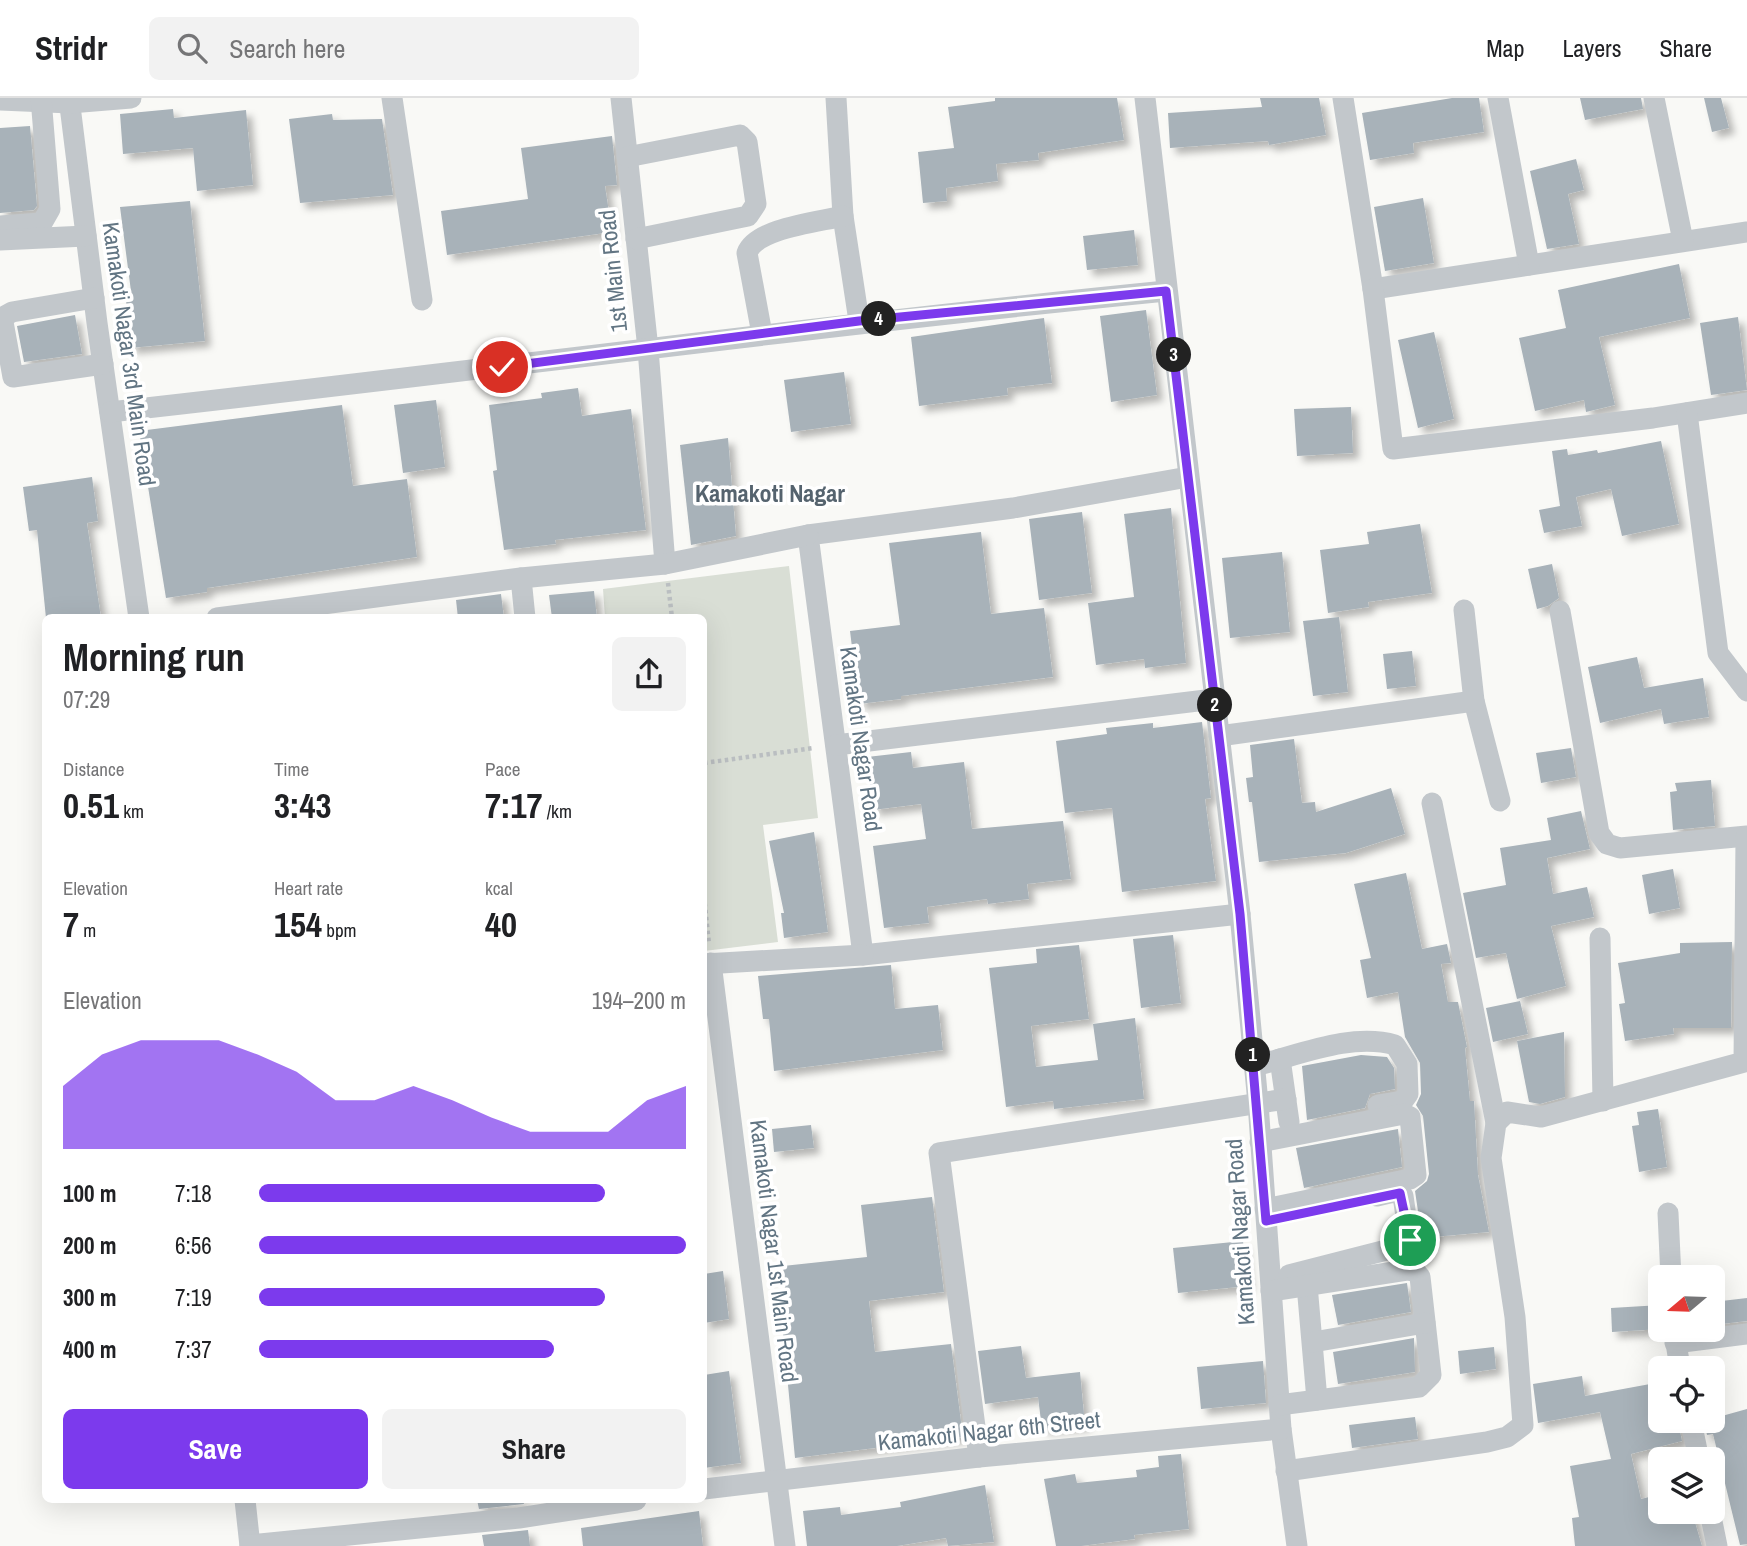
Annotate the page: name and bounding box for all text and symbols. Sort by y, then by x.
search box [149,17,639,80]
text: Stridr [35,26,107,70]
icon: search [173,29,211,67]
text: Search here [229,31,345,66]
text: Map [1486,32,1524,64]
text: Layers [1562,32,1621,64]
text: Share [1659,32,1712,64]
street label: 1st Main Road [591,208,634,334]
street label: Kamakoti Nagar 3rd Main Road [96,220,163,488]
pin: 4 [862,302,896,336]
text: 4 [874,305,883,331]
pin [472,337,532,397]
pin: 3 [1156,338,1192,372]
text: 3 [1169,341,1178,367]
icon: check [483,348,521,386]
district label: Kamakoti Nagar [695,477,845,509]
text: Morning run [63,632,245,683]
button: share [612,637,686,711]
street label: Kamakoti Nagar Road [833,644,890,833]
text: 07:29 [63,684,110,715]
pin: 2 [1198,688,1232,722]
text: 2 [1210,691,1219,717]
text: Distance [63,756,124,782]
text: Time [274,756,309,782]
text: Pace [485,756,521,782]
text: 0.51 [63,782,119,829]
text: 3:43 [274,782,331,829]
text: 7:17 [485,782,542,829]
text: km [119,798,144,824]
text: /km [542,798,572,824]
text: Elevation [63,875,128,901]
text: Heart rate [274,875,343,901]
text: kcal [485,875,513,901]
text: 7 [63,901,79,948]
text: 154 [274,901,322,948]
text: 40 [485,901,517,948]
text: m [79,917,96,943]
text: bpm [322,917,357,943]
text: Elevation [63,985,142,1016]
text: 194–200 m [592,985,686,1016]
pin: 1 [1236,1038,1270,1072]
text: 1 [1248,1041,1257,1067]
street label: Kamakoti Nagar 1st Main Road [743,1118,806,1384]
street label: Kamakoti Nagar Road [1218,1138,1261,1326]
text: 100 m [63,1178,116,1209]
text: 7:18 [175,1178,212,1209]
pin [1380,1210,1440,1270]
icon: arrive [1391,1221,1429,1259]
text: 200 m [63,1230,116,1261]
text: 6:56 [175,1230,212,1261]
north arrow [1648,1265,1726,1342]
map controls [1648,1265,1725,1524]
text: 300 m [63,1282,116,1313]
text: 7:19 [175,1282,212,1313]
text: 400 m [63,1334,116,1365]
text: 7:37 [175,1334,212,1365]
button: locate [1648,1356,1725,1433]
street label: Kamakoti Nagar 6th Street [876,1403,1102,1458]
button: Save [63,1409,368,1489]
button: Share [382,1409,686,1489]
button: layers [1648,1447,1725,1524]

